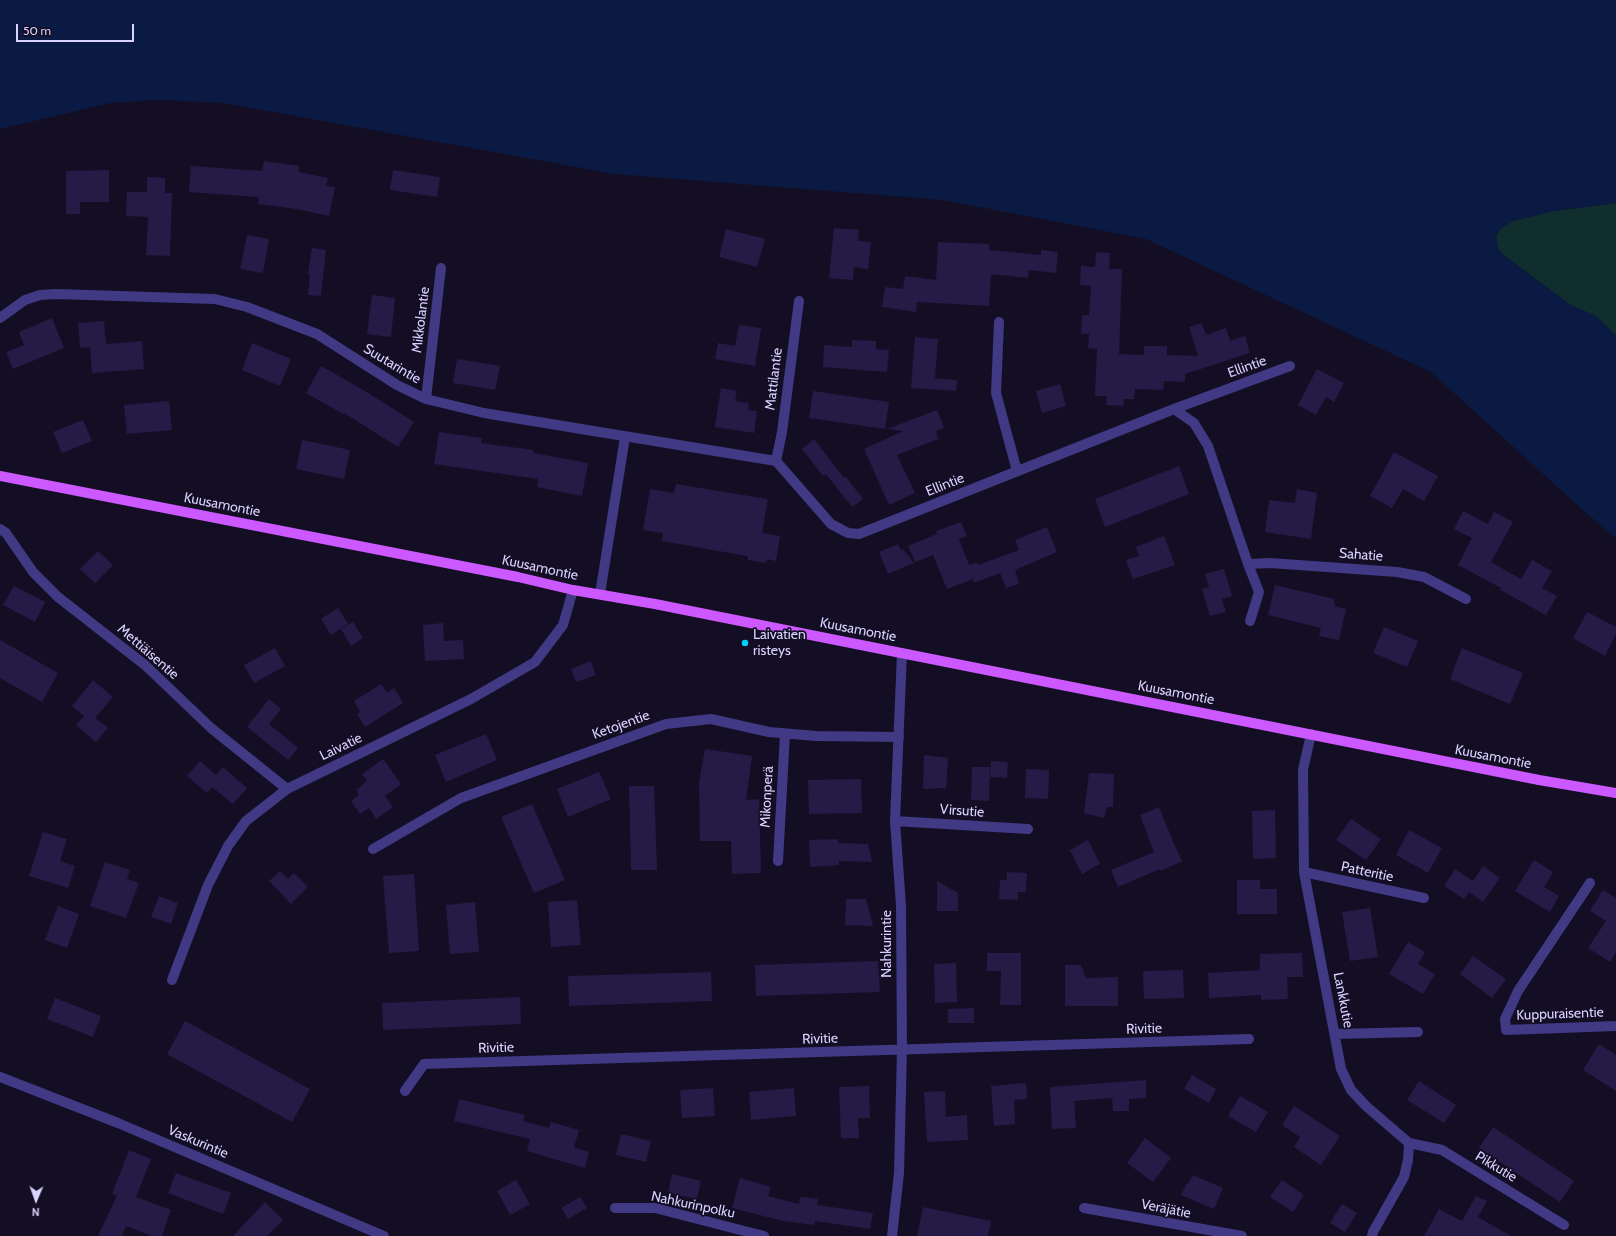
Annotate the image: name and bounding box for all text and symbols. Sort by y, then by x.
scale bar [18,16,136,42]
text: 50 m [23,23,51,38]
street label: Mikkolantie [409,286,433,354]
street label: Suutarintie [360,340,424,388]
street label: Mattilantie [762,347,786,411]
street label: Ellintie [1225,352,1269,382]
street label: Ellintie [923,470,967,500]
street label: Kuusamontie [182,489,262,521]
street label: Sahatie [1339,545,1383,565]
street label: Kuusamontie [500,552,580,584]
street label: Kuusamontie [818,614,898,646]
street label: Mettiäisentie [114,621,182,683]
place label: Laivatien risteys [753,627,806,660]
marker: Laivatien risteys [740,638,750,648]
street label: Kuusamontie [1136,677,1216,709]
street label: Ketojentie [590,707,652,743]
street label: Laivatie [317,730,365,764]
street label: Kuusamontie [1453,741,1533,773]
street label: Mikonperä [757,766,777,828]
street label: Virsutie [939,801,985,821]
street label: Patteritie [1339,858,1395,886]
street label: Nahkurintie [879,910,895,978]
street label: Lankkutie [1329,971,1357,1029]
street label: Kuppuraisentie [1516,1004,1604,1024]
street label: Rivitie [1126,1020,1162,1038]
street label: Rivitie [802,1030,838,1048]
street label: Rivitie [478,1039,514,1057]
street label: Vaskurintie [165,1122,231,1162]
street label: Pikkutie [1472,1148,1520,1186]
north arrow [16,1180,56,1220]
street label: Nahkurinpolku [650,1188,736,1222]
street label: Veräjätie [1140,1196,1192,1222]
text: N [31,1205,40,1219]

